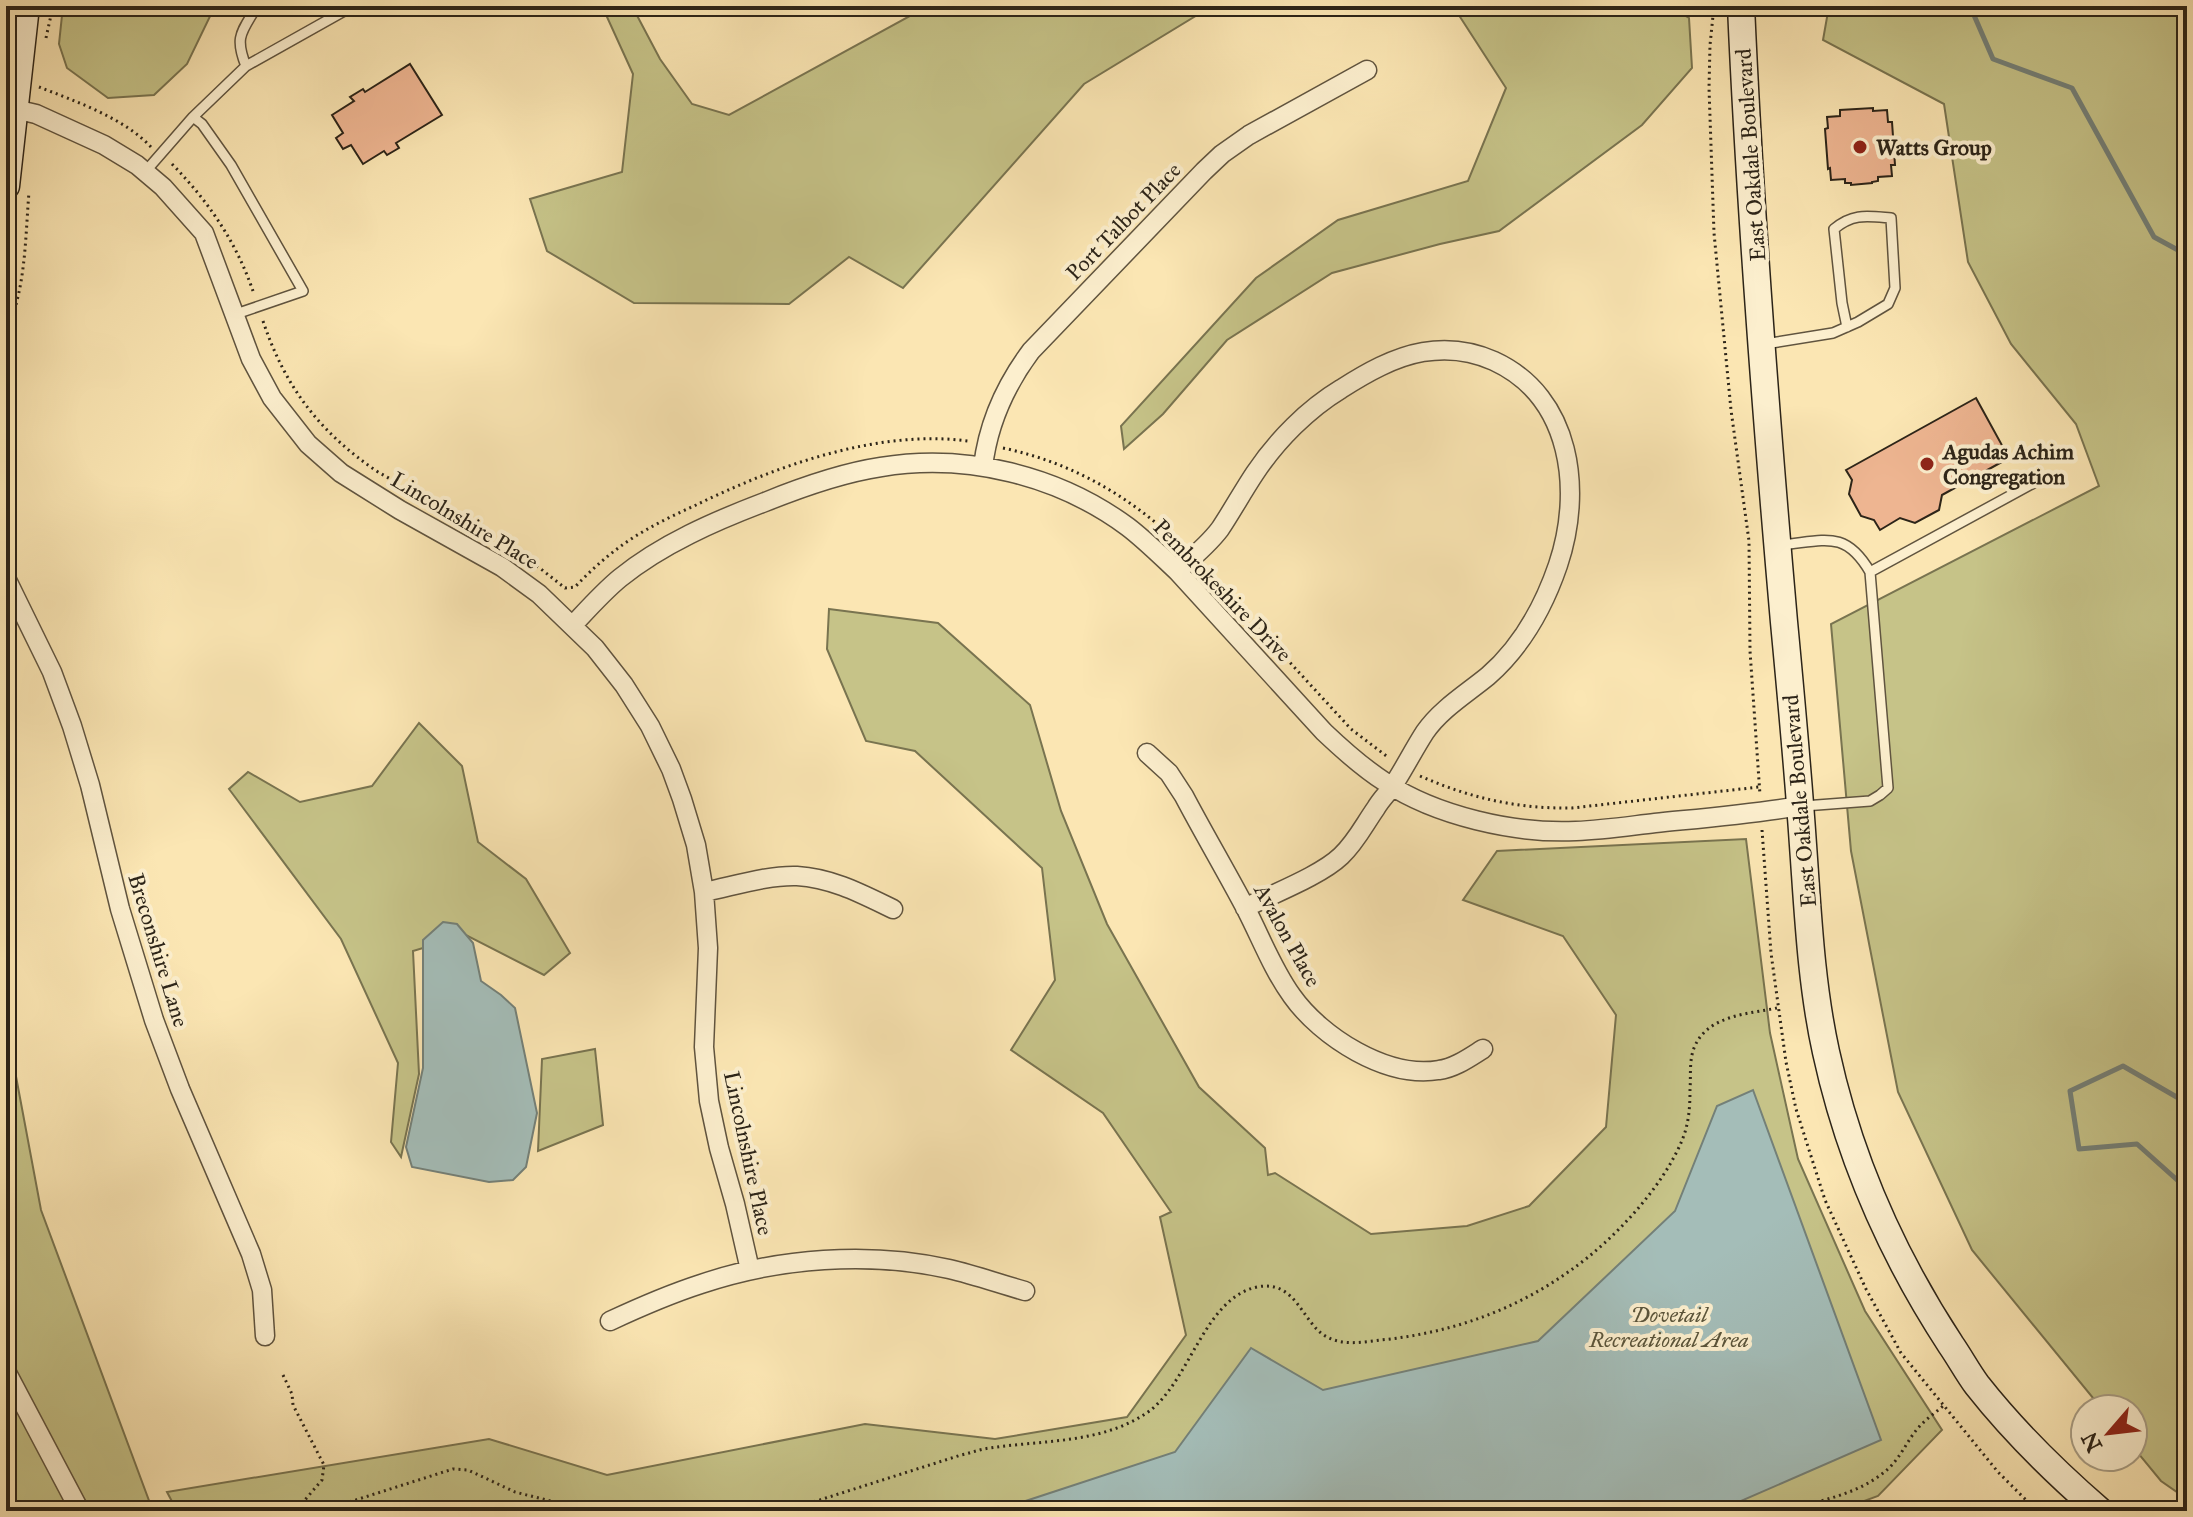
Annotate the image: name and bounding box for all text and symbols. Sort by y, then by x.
street label: East Oakdale Boulevard [1730,48,1771,262]
place label: Watts Group [1876,134,1992,161]
marker: Watts Group [1851,138,1869,156]
street label: Port Talbot Place [1060,157,1186,286]
place label: Agudas Achim Congregation [1941,438,2074,490]
marker: Agudas Achim Congregation [1918,455,1936,473]
street label: Lincolnshire Place [386,466,543,575]
street label: Pembrokeshire Drive [1148,513,1298,667]
street label: East Oakdale Boulevard [1777,694,1822,908]
street label: Breconshire Lane [122,870,195,1030]
street label: Avalon Place [1248,878,1327,992]
street label: Lincolnshire Place [718,1069,779,1238]
park label: Dovetail Recreational Area [1588,1301,1749,1353]
north arrow [2069,1393,2149,1473]
text: N [2075,1427,2108,1457]

